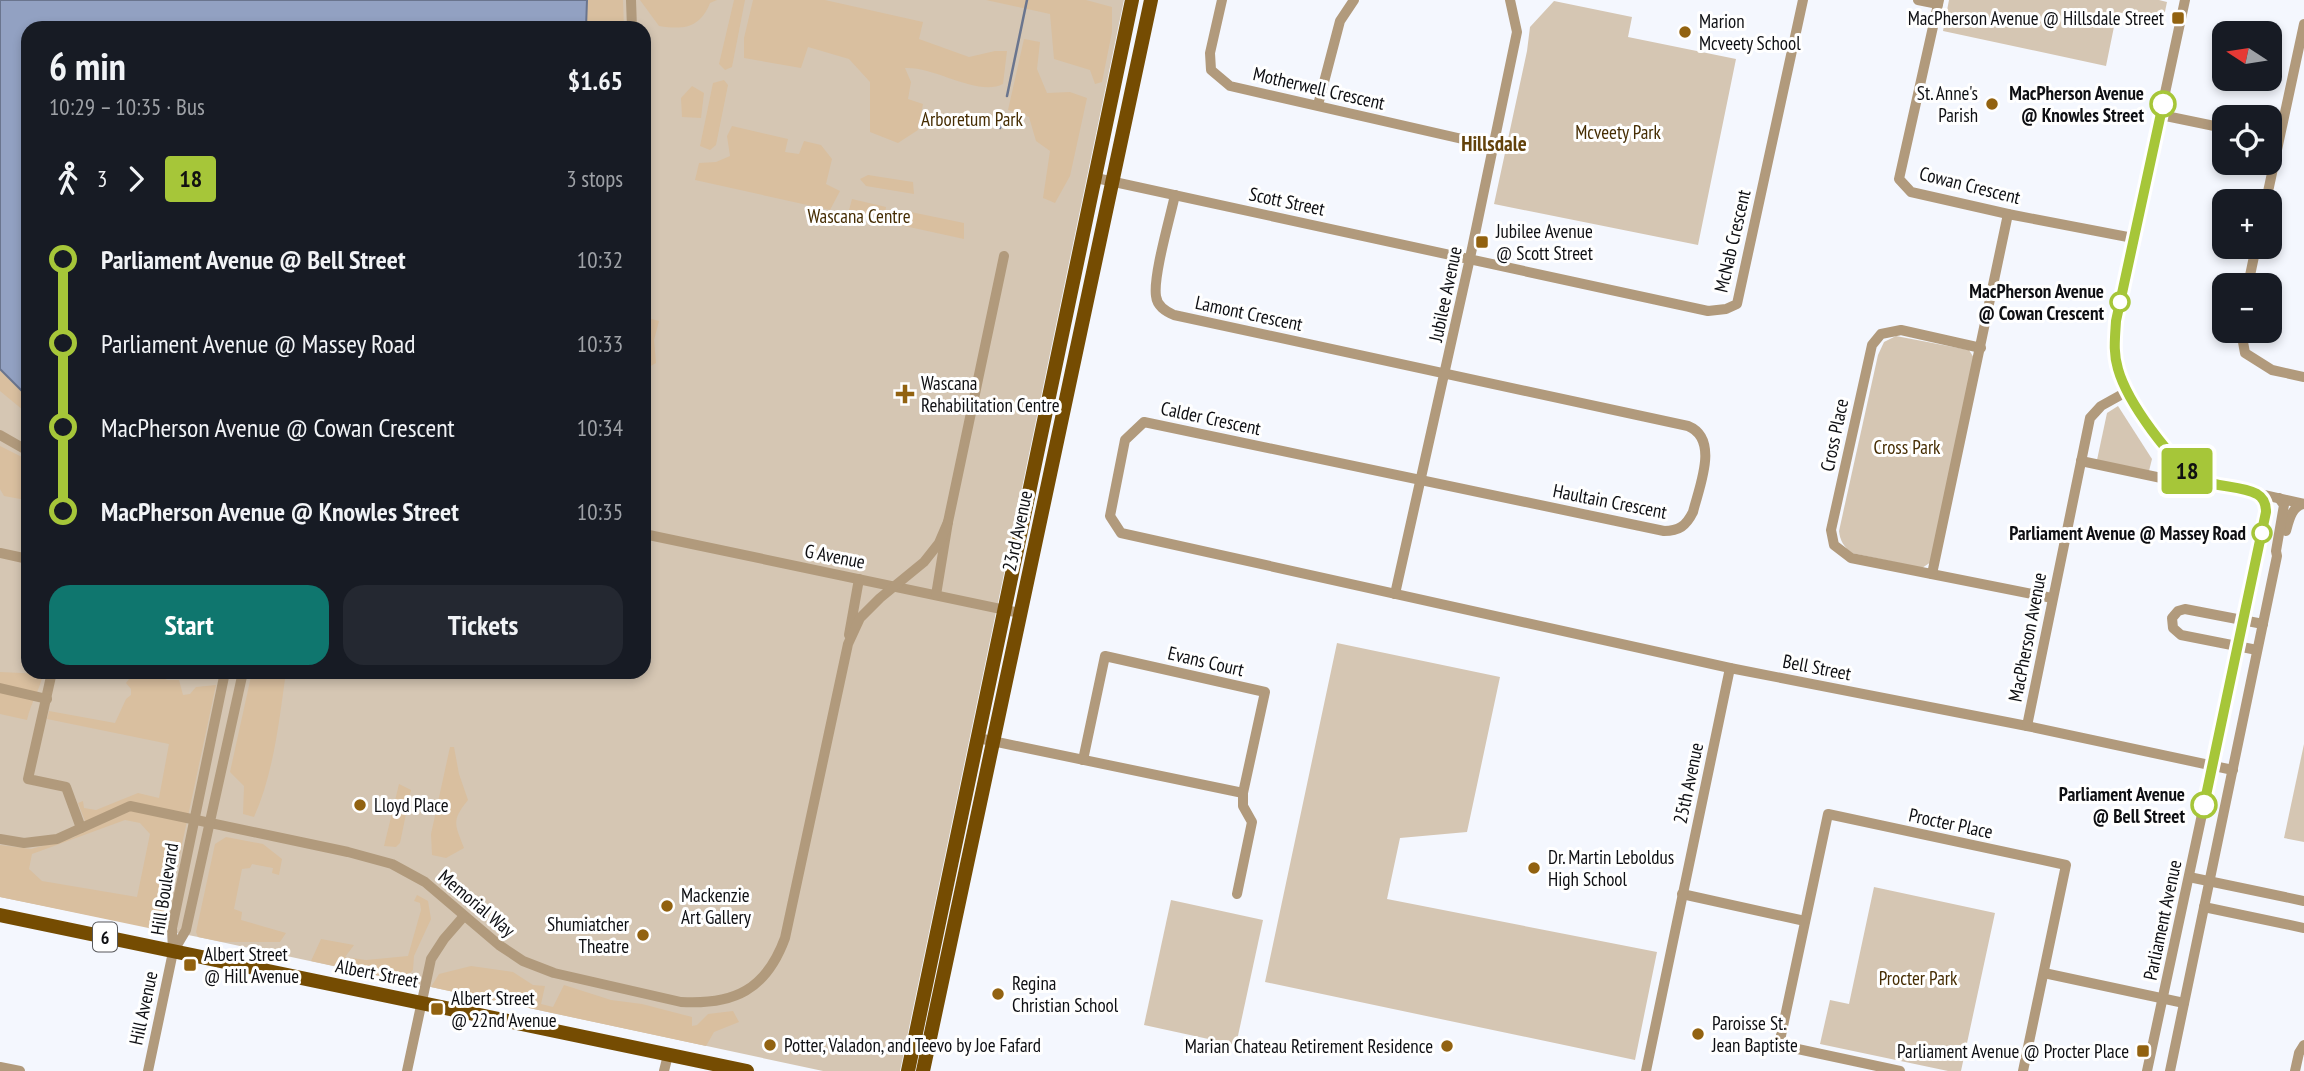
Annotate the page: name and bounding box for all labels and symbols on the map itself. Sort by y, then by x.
place label: MacPherson Avenue @ Hillsdale Street [1908,6,2165,30]
place label: Marion Mcveety School [1699,9,1801,55]
marker: MacPherson Avenue @ Hillsdale Street [2170,10,2186,26]
north arrow [2212,21,2282,91]
marker: Marion Mcveety School [1677,24,1693,40]
street label: Motherwell Crescent [1251,61,1388,115]
place label: St. Anne's Parish [1917,81,1978,127]
place label: MacPherson Avenue @ Knowles Street [2009,81,2144,127]
marker: MacPherson Avenue @ Knowles Street [2150,91,2176,117]
marker: St. Anne's Parish [1984,96,2000,112]
park label: Arboretum Park [921,107,1024,131]
park label: Mcveety Park [1575,120,1662,144]
district label: Hillsdale [1461,130,1527,157]
street label: Cowan Crescent [1917,161,2024,209]
street label: Scott Street [1247,181,1328,221]
street label: McNab Crescent [1709,187,1756,295]
park label: Wascana Centre [807,204,911,228]
place label: Jubilee Avenue @ Scott Street [1495,219,1594,265]
marker: Jubilee Avenue @ Scott Street [1474,234,1490,250]
street label: Jubilee Avenue [1423,244,1467,345]
place label: MacPherson Avenue @ Cowan Crescent [1969,279,2104,325]
street label: Lamont Crescent [1193,290,1306,336]
marker: MacPherson Avenue @ Cowan Crescent [2110,292,2130,312]
place label: Wascana Rehabilitation Centre [921,371,1060,417]
marker: Wascana Rehabilitation Centre [895,384,915,404]
street label: Calder Crescent [1159,396,1264,440]
street label: Cross Place [1815,396,1853,474]
park label: Cross Park [1874,435,1941,459]
line badge: 18 [2156,448,2218,494]
street label: Haultain Crescent [1551,478,1670,524]
street label: 23rd Avenue [997,488,1037,574]
place label: Parliament Avenue @ Massey Road [2009,521,2246,545]
marker: Parliament Avenue @ Massey Road [2252,523,2272,543]
street label: G Avenue [803,538,867,574]
street label: MacPherson Avenue [2003,570,2051,704]
street label: Evans Court [1166,641,1247,682]
street label: Bell Street [1781,649,1854,686]
street label: 25th Avenue [1668,740,1708,826]
place label: Parliament Avenue @ Bell Street [2059,782,2185,828]
marker: Parliament Avenue @ Bell Street [2191,792,2217,818]
place label: Lloyd Place [374,793,449,817]
marker: Lloyd Place [352,797,368,813]
street label: Procter Place [1907,802,1995,844]
street label: Hill Boulevard [145,841,183,937]
place label: Dr. Martin Leboldus High School [1548,845,1674,891]
street label: Parliament Avenue [2138,858,2186,982]
marker: Dr. Martin Leboldus High School [1526,860,1542,876]
street label: Memorial Way [434,864,521,942]
place label: Mackenzie Art Gallery [681,883,752,929]
marker: Mackenzie Art Gallery [659,898,675,914]
place label: Shumiatcher Theatre [547,912,630,958]
road number: 6 [93,922,117,952]
marker: Shumiatcher Theatre [635,927,651,943]
place label: Albert Street @ Hill Avenue [204,942,299,988]
street label: Albert Street [334,953,421,993]
marker: Albert Street @ Hill Avenue [182,957,198,973]
park label: Procter Park [1879,966,1958,990]
street label: Hill Avenue [123,969,163,1047]
place label: Regina Christian School [1012,971,1119,1017]
place label: Albert Street @ 22nd Avenue [451,986,557,1032]
marker: Regina Christian School [990,986,1006,1002]
marker: Albert Street @ 22nd Avenue [429,1001,445,1017]
place label: Paroisse St. Jean Baptiste [1711,1011,1798,1057]
marker: Paroisse St. Jean Baptiste [1690,1026,1706,1042]
place label: Potter, Valadon, and Teevo by Joe Fafard [784,1033,1041,1057]
place label: Marian Chateau Retirement Residence [1185,1034,1433,1058]
marker: Potter, Valadon, and Teevo by Joe Fafard [762,1037,778,1053]
marker: Marian Chateau Retirement Residence [1439,1038,1455,1054]
place label: Parliament Avenue @ Procter Place [1897,1039,2129,1063]
marker: Parliament Avenue @ Procter Place [2135,1043,2151,1059]

